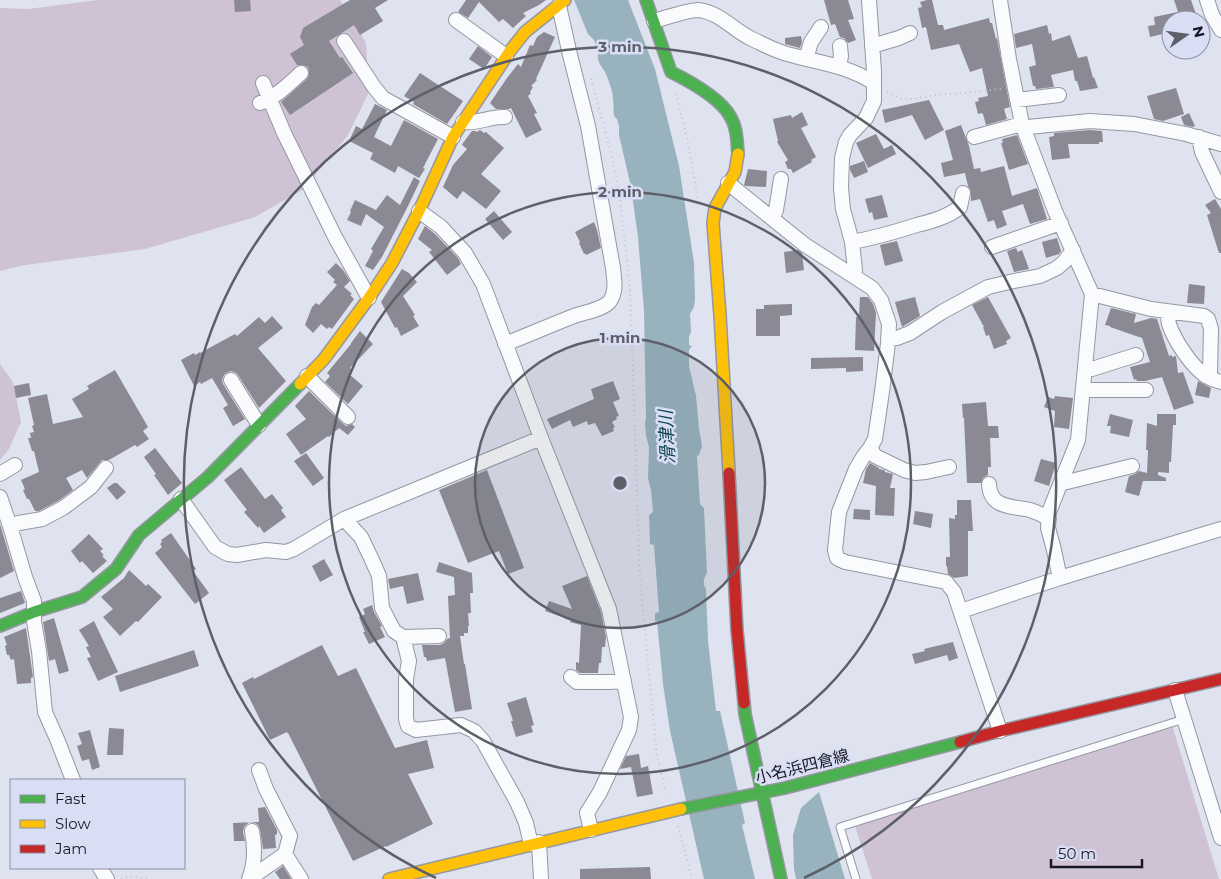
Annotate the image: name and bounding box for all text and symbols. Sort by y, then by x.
north arrow [1161,10,1211,60]
text: N [1189,24,1209,40]
text: 3 min [597,37,642,56]
text: 2 min [598,182,642,201]
text: 1 min [600,328,640,347]
water label: 滑津川 [654,407,679,465]
centre of rings [611,474,629,492]
street label: 小名浜四倉線 [753,746,851,787]
legend [10,779,185,869]
text: Fast [55,789,86,808]
text: Slow [55,814,91,833]
scale bar [1051,836,1142,868]
text: Jam [54,839,87,858]
text: 50 m [1058,844,1096,863]

